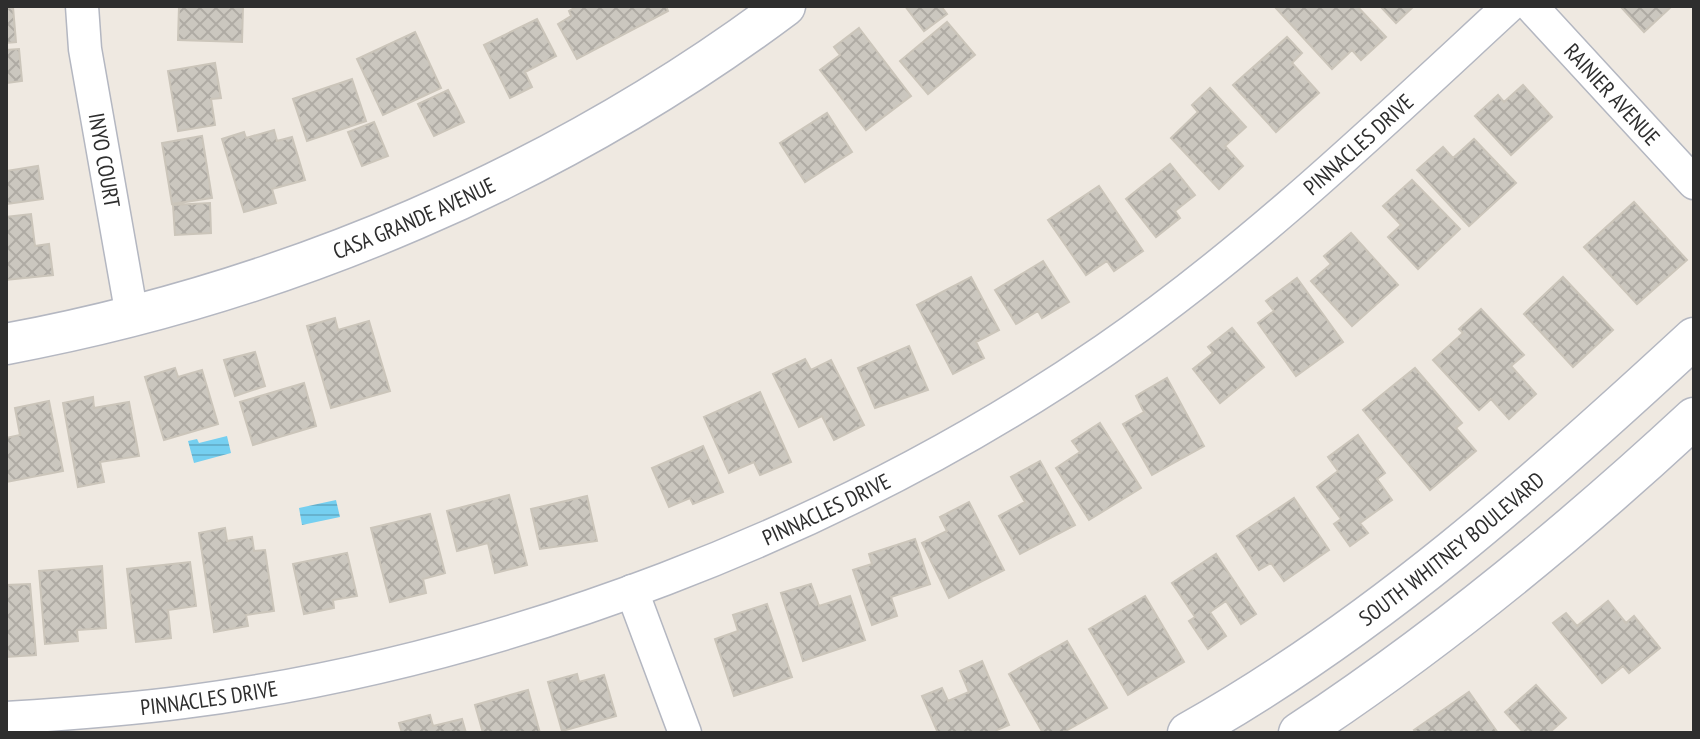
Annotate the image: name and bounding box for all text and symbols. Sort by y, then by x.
street label: RAINIER AVENUE [1558,37,1666,151]
street label: PINNACLES DRIVE [1298,88,1419,201]
street label: INYO COURT [83,111,127,210]
street label: CASA GRANDE AVENUE [329,171,500,265]
street label: SOUTH WHITNEY BOULEVARD [1353,466,1550,632]
street label: PINNACLES DRIVE [758,467,895,551]
street label: PINNACLES DRIVE [139,674,280,721]

